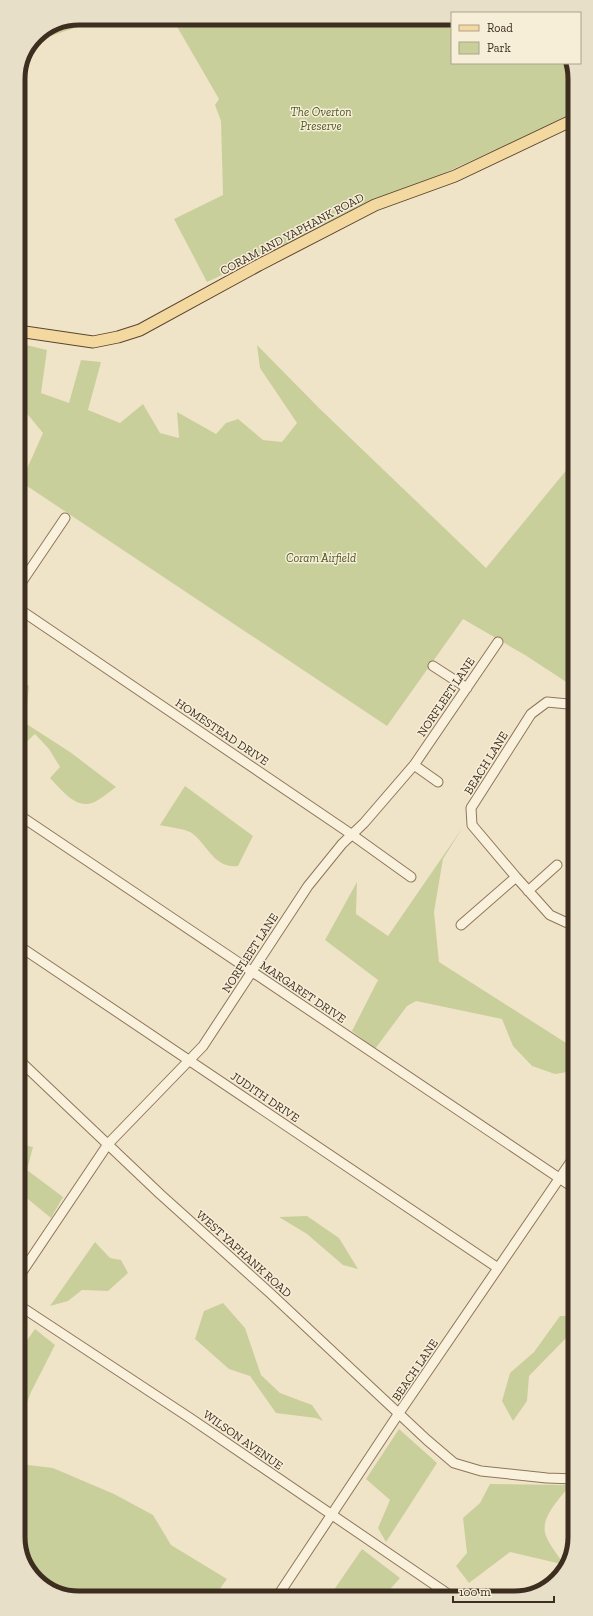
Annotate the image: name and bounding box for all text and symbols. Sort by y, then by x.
legend [451,12,581,64]
text: Road [487,21,513,35]
text: Park [487,41,512,55]
park label: The Overton Preserve [291,105,351,133]
street label: CORAM AND YAPHANK ROAD [218,190,366,278]
park label: Coram Airfield [286,551,356,565]
street label: NORFLEET LANE [414,655,478,739]
street label: HOMESTEAD DRIVE [173,696,271,768]
street label: BEACH LANE [461,729,511,797]
street label: NORFLEET LANE [219,911,281,995]
street label: MARGARET DRIVE [257,958,349,1026]
street label: JUDITH DRIVE [228,1069,302,1125]
street label: WEST YAPHANK ROAD [194,1208,294,1300]
street label: BEACH LANE [389,1336,441,1404]
street label: WILSON AVENUE [200,1407,286,1473]
scale bar [453,1578,554,1604]
text: 100 m [459,1585,491,1599]

